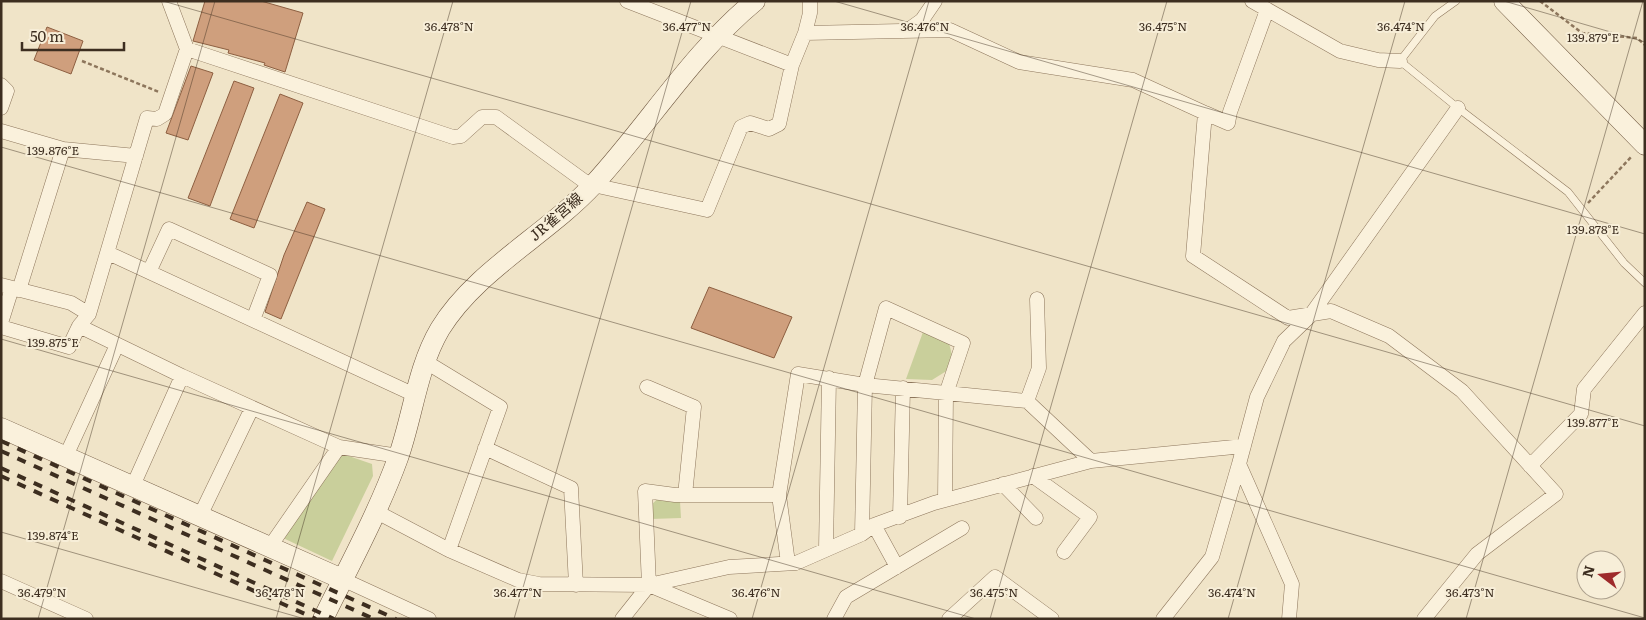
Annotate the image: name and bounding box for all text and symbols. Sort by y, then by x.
text: 36.478°N [424,17,474,35]
text: 36.477°N [663,17,711,35]
text: 36.476°N [900,17,950,35]
text: 36.475°N [1139,17,1187,35]
text: 36.474°N [1377,17,1425,35]
scale bar [22,20,125,52]
text: 50 m [30,24,64,47]
text: 139.879°E [1567,28,1619,46]
text: 139.876°E [27,141,79,159]
street label: JR雀宮線 [523,186,587,246]
text: 139.878°E [1567,220,1620,238]
text: 139.875°E [27,333,79,351]
text: 139.877°E [1567,413,1619,431]
text: 139.874°E [27,526,79,544]
north arrow [1576,550,1626,600]
text: N [1576,562,1599,580]
text: 36.479°N [18,583,66,601]
text: 36.478°N [255,583,305,601]
text: 36.477°N [494,583,542,601]
text: 36.476°N [731,583,781,601]
text: 36.475°N [970,583,1018,601]
text: 36.474°N [1208,583,1256,601]
text: 36.473°N [1445,583,1495,601]

